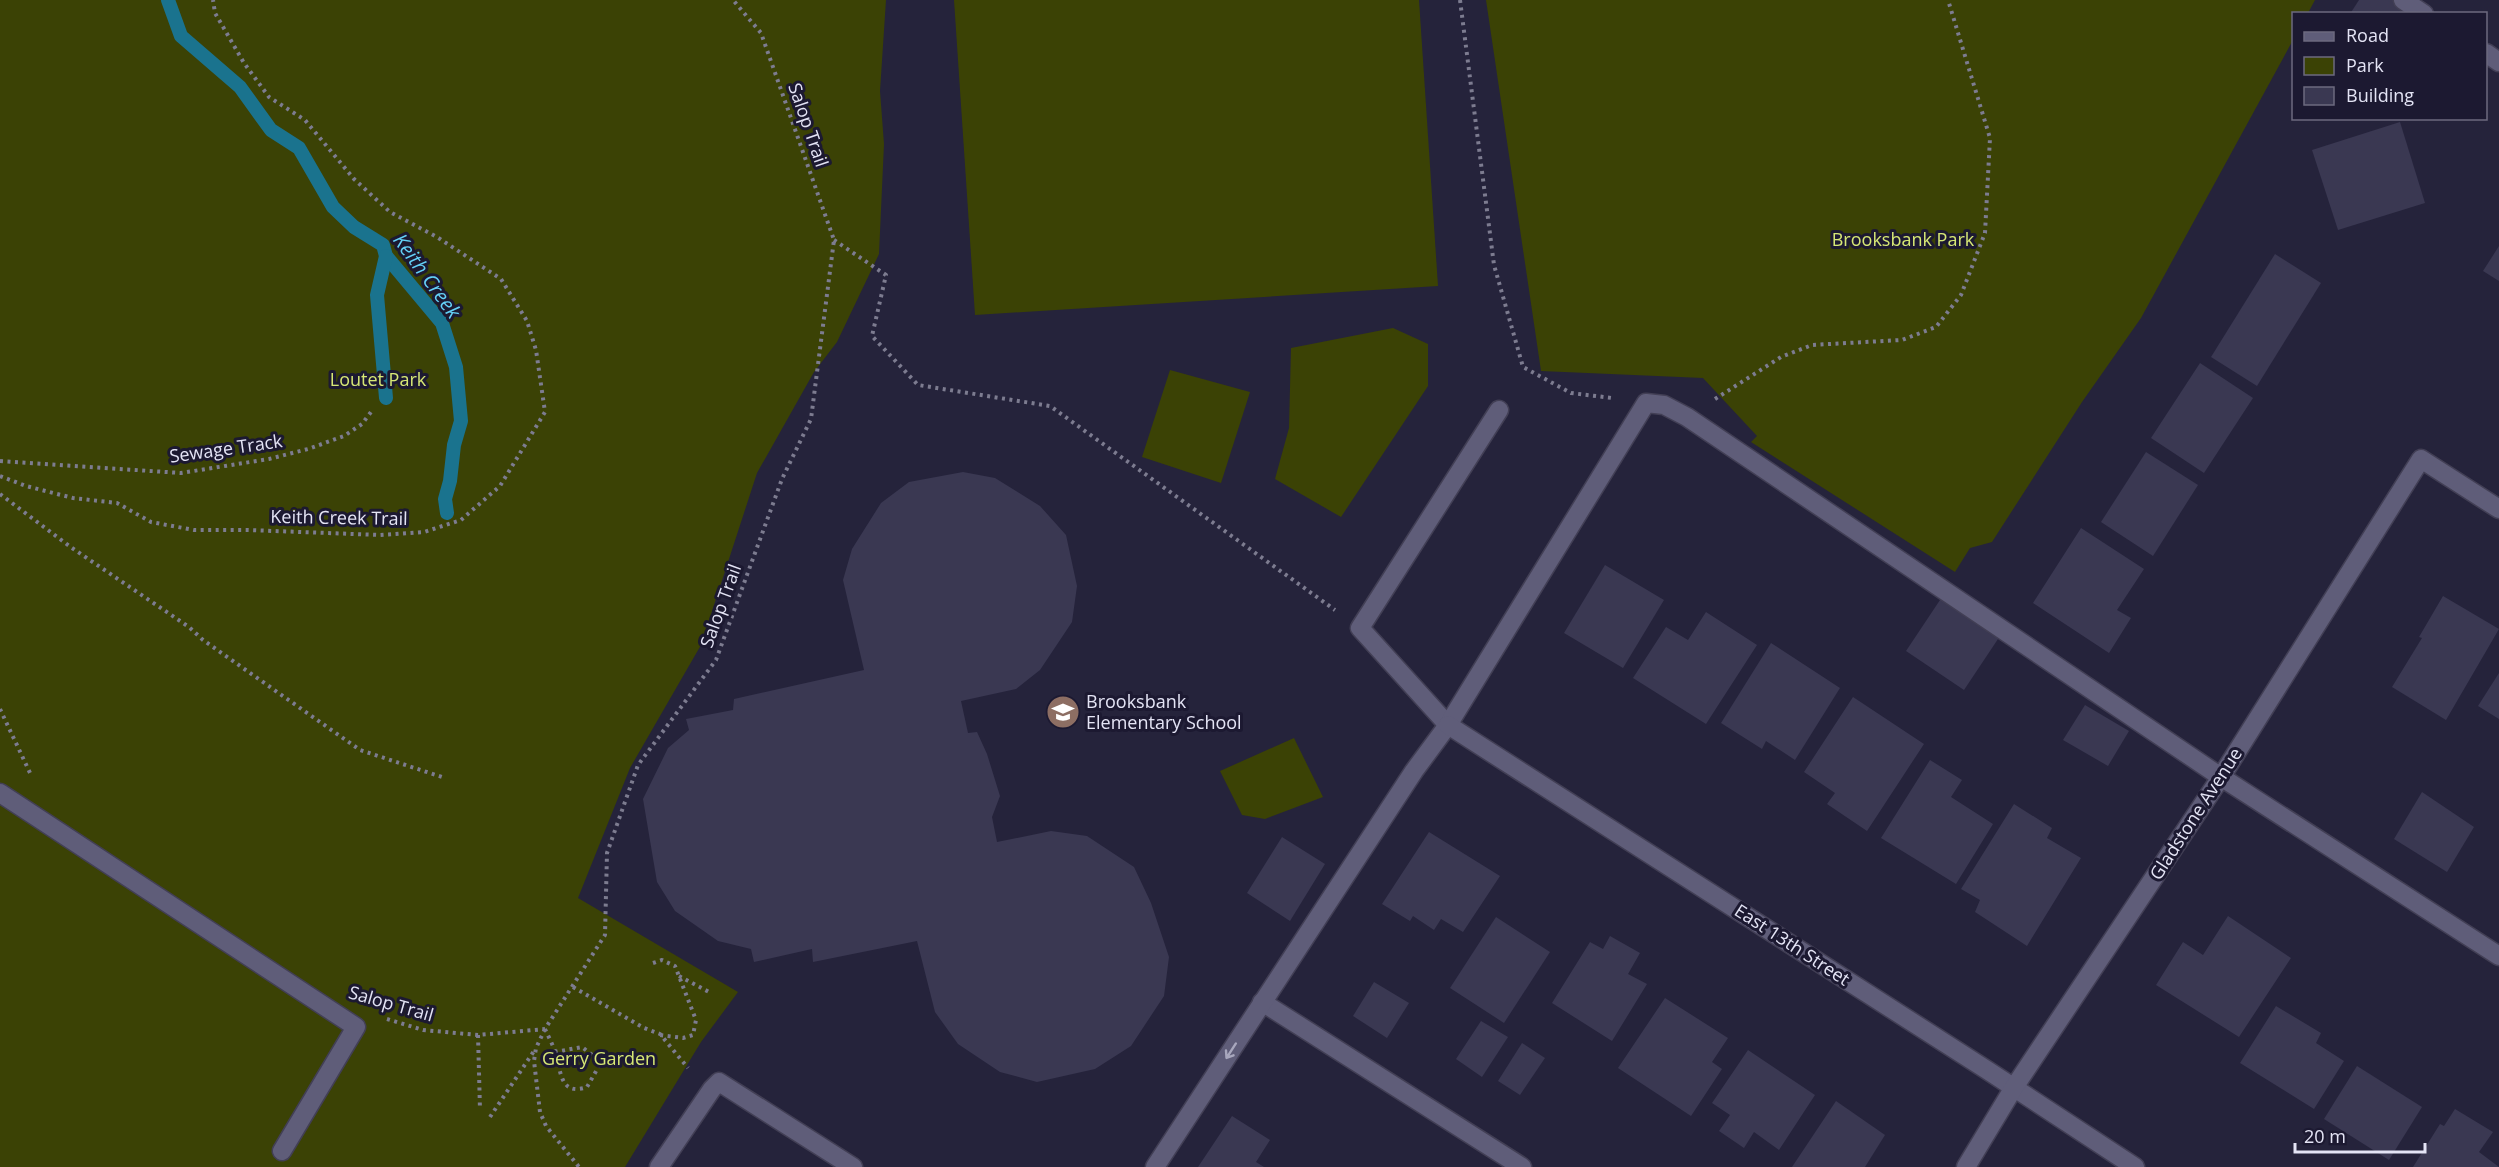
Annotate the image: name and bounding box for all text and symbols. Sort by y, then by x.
legend [2292,12,2487,120]
text: Road [2346,23,2389,47]
text: Park [2346,53,2384,77]
street label: Salop Trail [783,79,835,170]
text: Building [2346,83,2414,107]
park label: Brooksbank Park [1832,227,1975,251]
water label: Keith Creek [387,228,468,325]
park label: Loutet Park [330,367,427,391]
street label: Sewage Track [168,428,284,468]
street label: Keith Creek Trail [270,504,408,530]
street label: Salop Trail [694,561,746,651]
place label: Brooksbank Elementary School [1086,689,1242,734]
school or university icon: Brooksbank Elementary School [1045,694,1081,730]
street label: Gladstone Avenue [2143,743,2247,884]
street label: East 13th Street [1730,898,1855,990]
street label: Salop Trail [346,979,437,1027]
one-way arrow [1224,1042,1236,1059]
park label: Gerry Garden [542,1046,656,1070]
scale bar [2295,1116,2426,1154]
text: 20 m [2304,1124,2346,1148]

